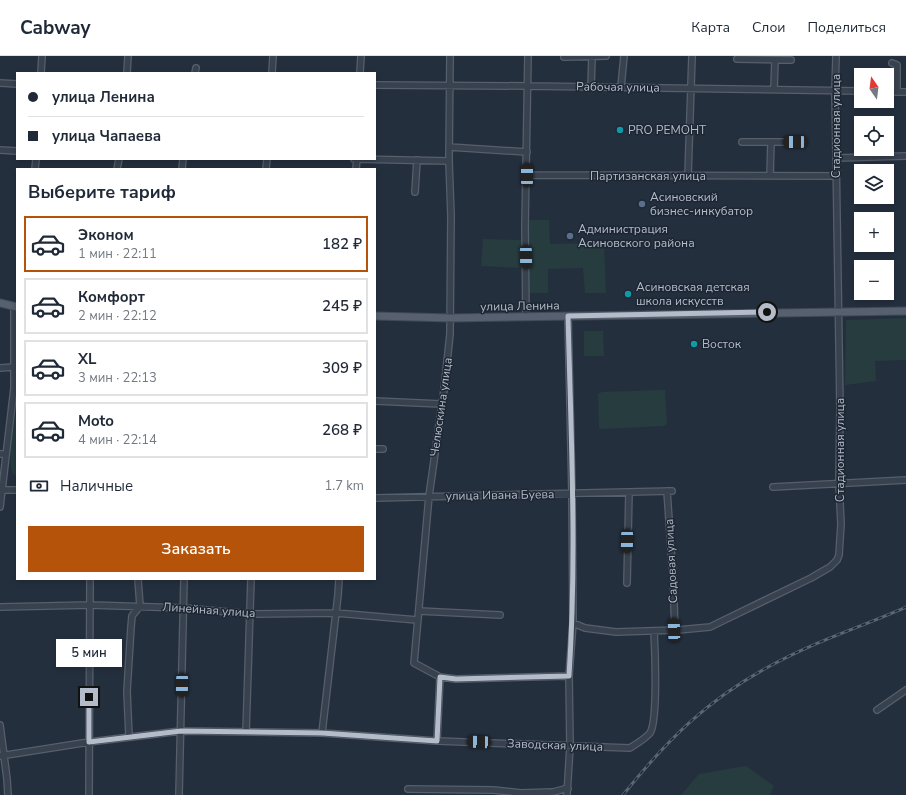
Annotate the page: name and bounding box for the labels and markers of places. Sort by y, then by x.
place label: PRO РЕМОНТ [628,122,707,138]
marker: PRO РЕМОНТ [615,125,625,135]
place label: Асиновский бизнес-инкубатор [650,189,753,219]
marker: Асиновский бизнес-инкубатор [637,199,647,209]
place label: Администрация Асиновского района [578,221,695,251]
marker: Администрация Асиновского района [565,231,575,241]
place label: Асиновская детская школа искусств [636,279,750,309]
marker: Асиновская детская школа искусств [623,289,633,299]
place label: Восток [702,336,742,352]
marker: Восток [689,339,699,349]

